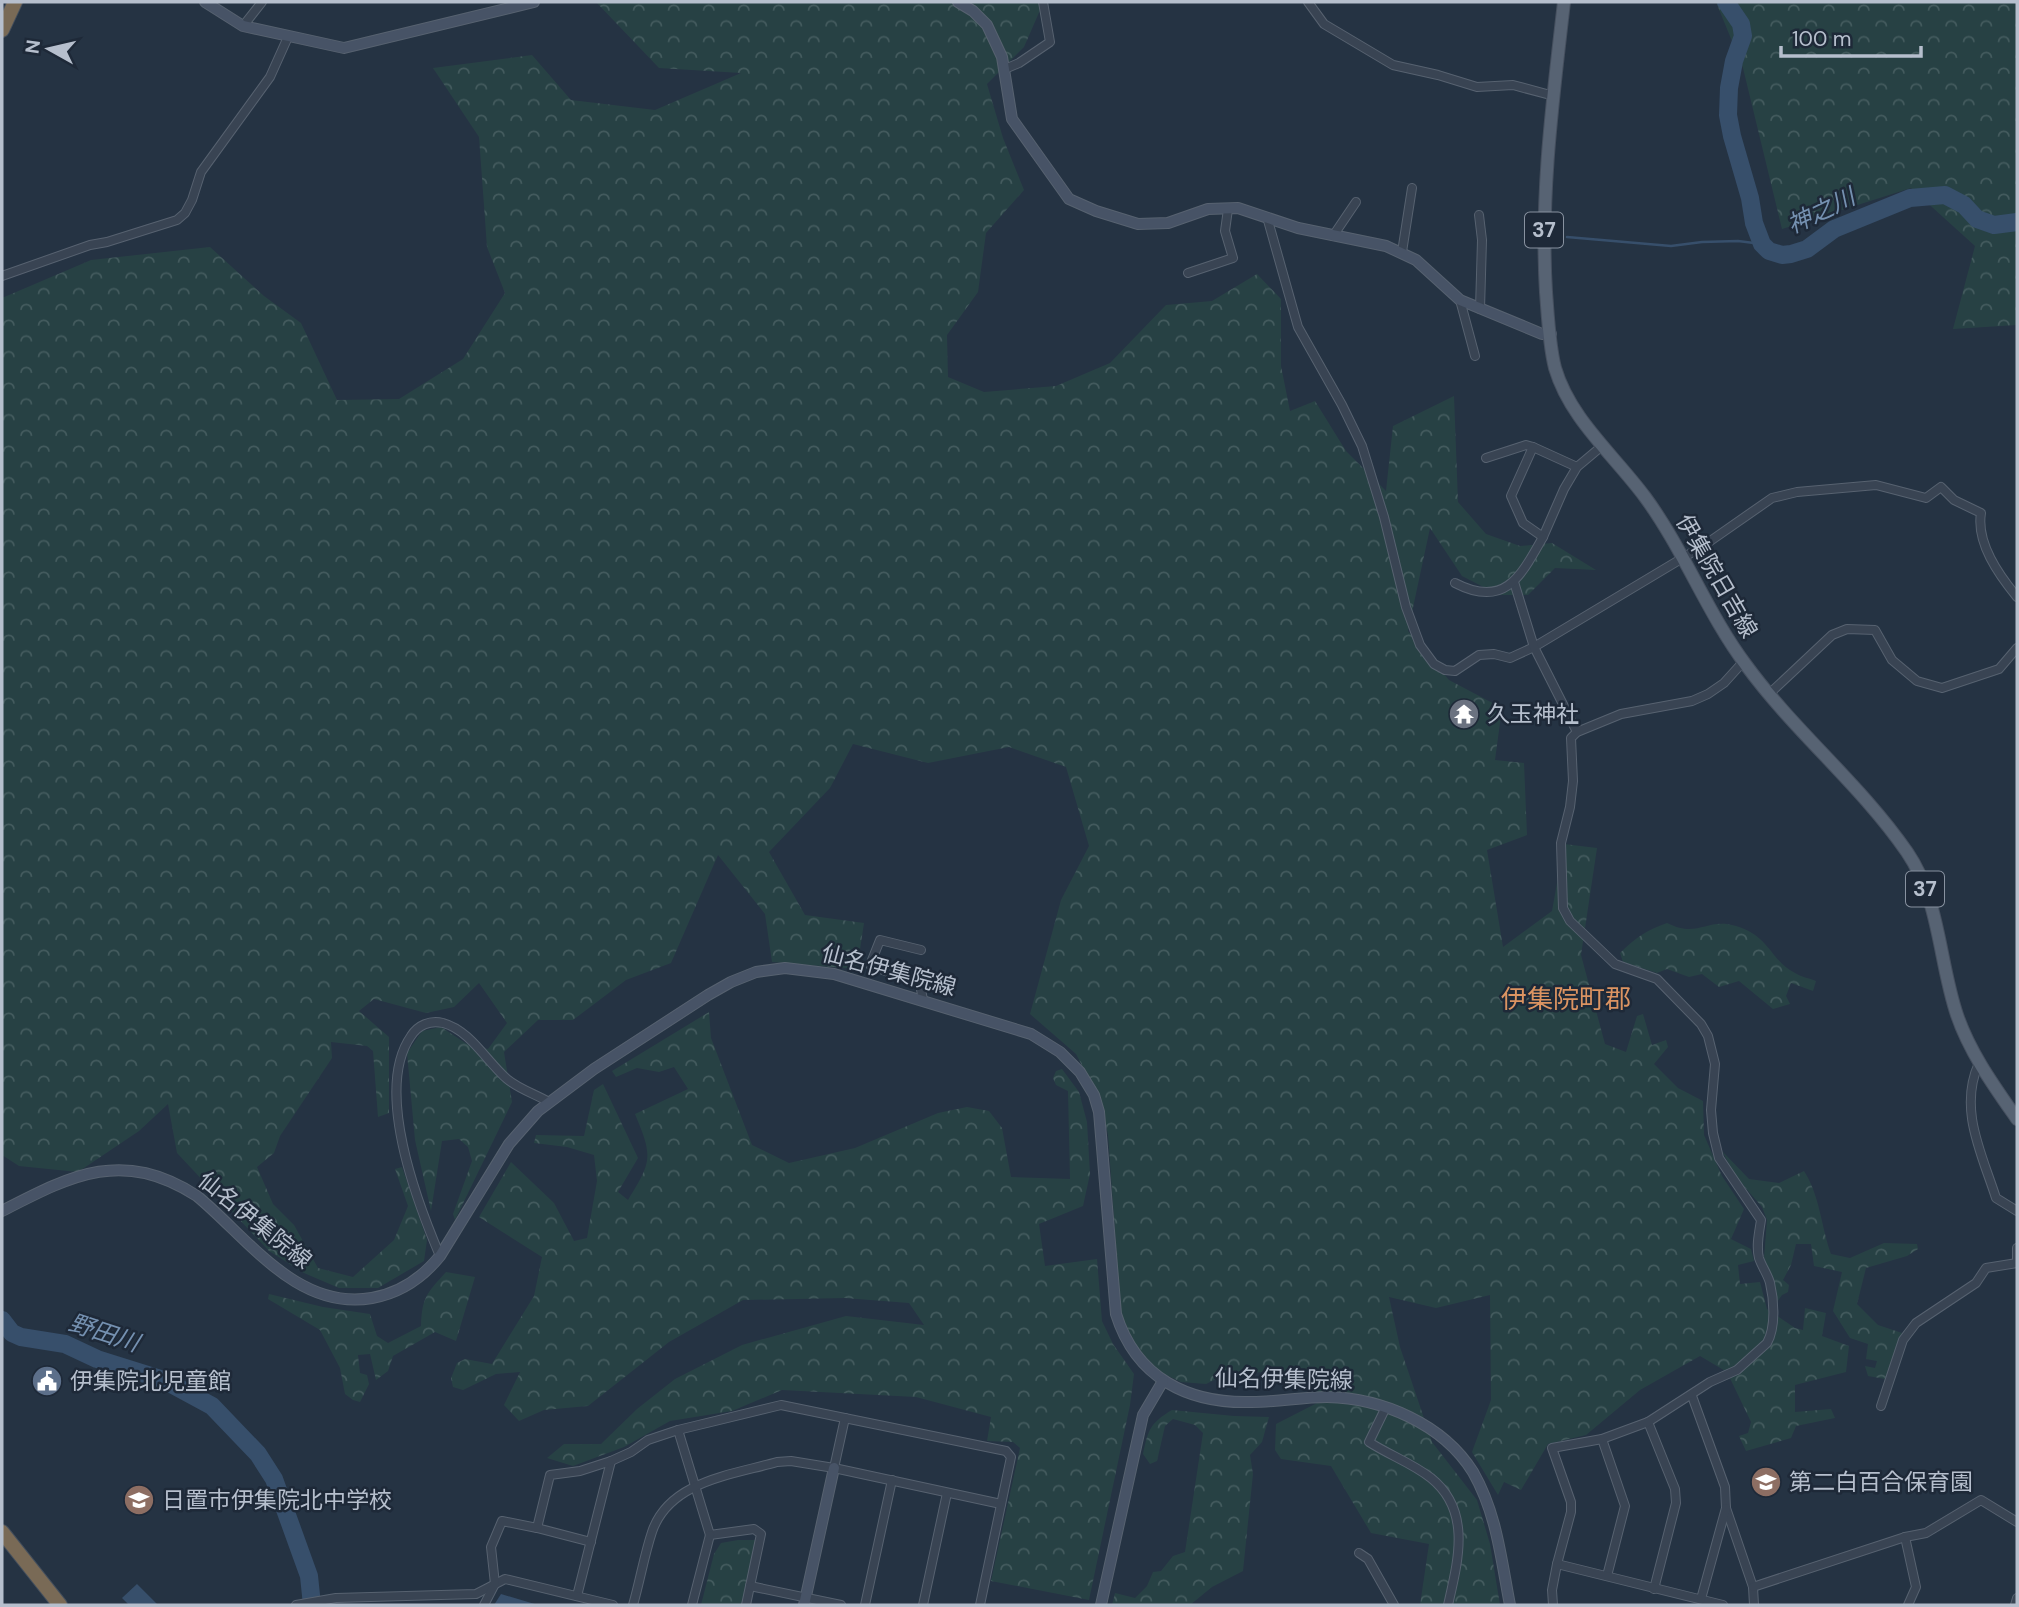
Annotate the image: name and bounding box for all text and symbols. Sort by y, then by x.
north arrow [14,14,84,84]
scale bar [1781,14,1921,58]
text: 100 m [1792,25,1852,53]
text: N [19,38,46,55]
water label: 神之川 [1782,180,1863,240]
road number: 37 [1525,212,1563,247]
street label: 伊集院日吉線 [1670,509,1764,643]
temple icon: 久玉神社 [1447,697,1481,731]
place label: 久玉神社 [1487,699,1579,729]
road number: 37 [1906,872,1944,906]
street label: 仙名伊集院線 [818,938,960,1002]
district label: 伊集院町郡 [1501,982,1631,1016]
street label: 仙名伊集院線 [192,1165,318,1275]
water label: 野田川 [65,1307,146,1359]
street label: 仙名伊集院線 [1215,1363,1353,1395]
public building icon: 伊集院北児童館 [30,1364,64,1398]
place label: 伊集院北児童館 [70,1366,231,1396]
school or university icon: 第二白百合保育園 [1749,1465,1783,1499]
place label: 第二白百合保育園 [1789,1467,1973,1497]
school or university icon: 日置市伊集院北中学校 [122,1483,156,1517]
place label: 日置市伊集院北中学校 [162,1485,392,1515]

